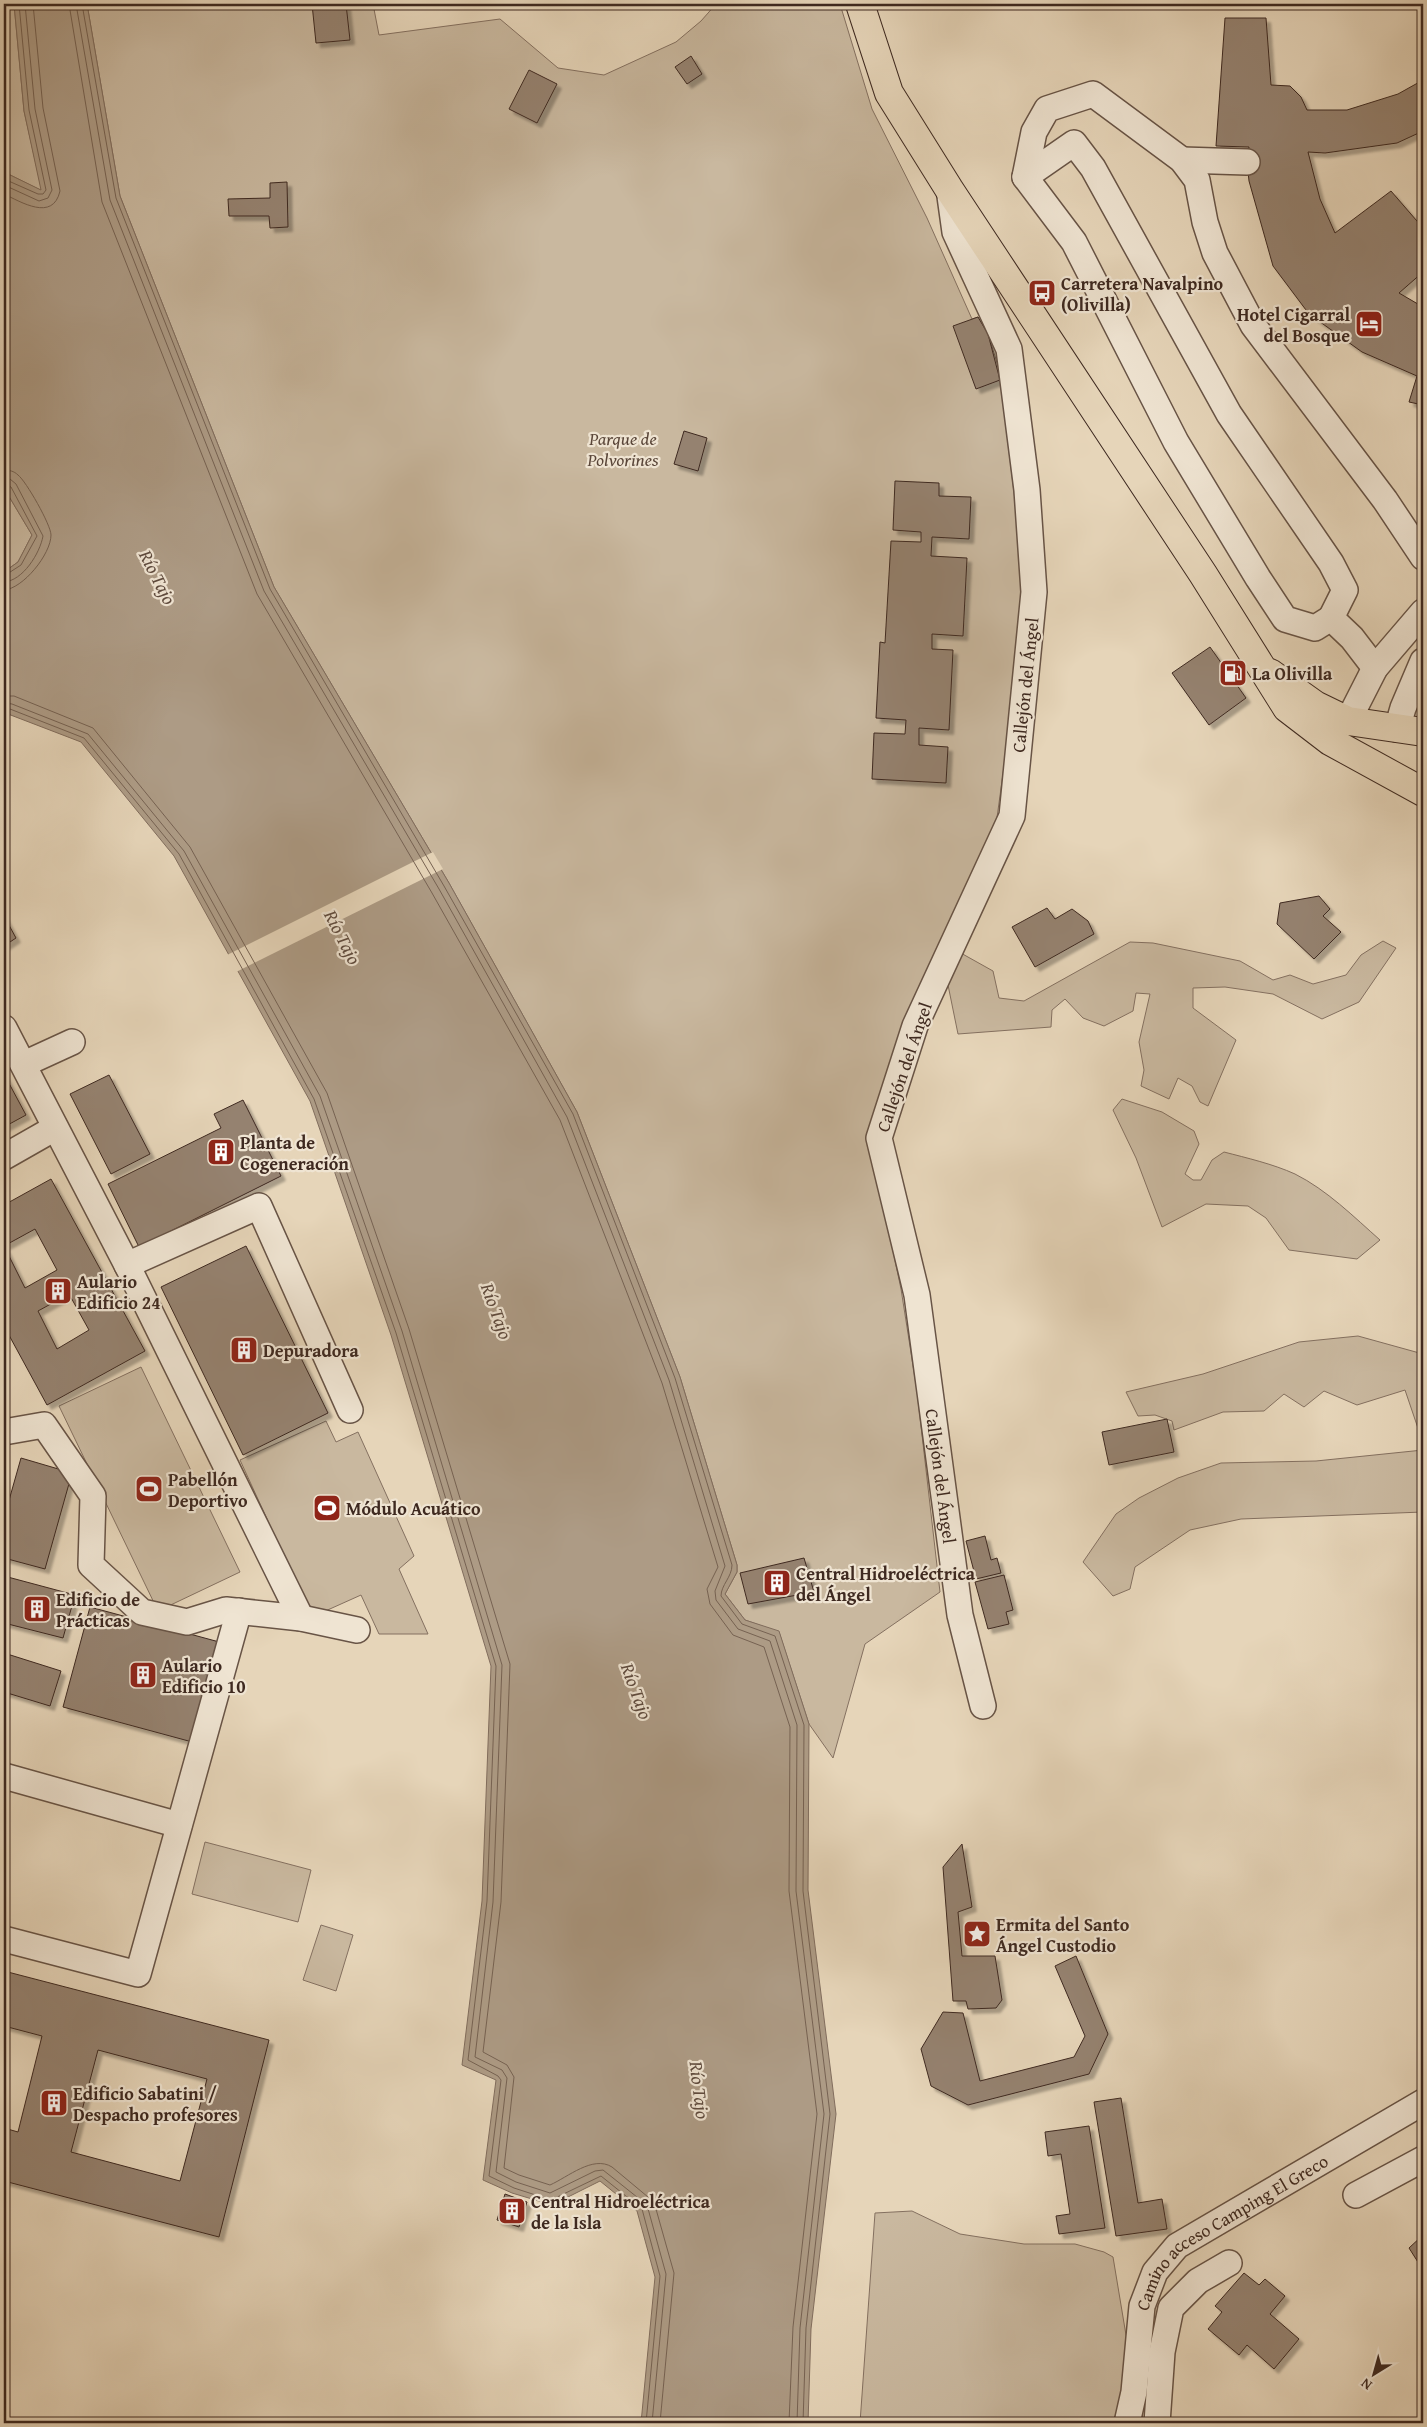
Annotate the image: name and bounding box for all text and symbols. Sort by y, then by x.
place label: Carretera Navalpino (Olivilla) [1061,270,1224,318]
bus stop icon: Carretera Navalpino (Olivilla) [1027,278,1057,308]
place label: Hotel Cigarral del Bosque [1237,301,1350,349]
hotel icon: Hotel Cigarral del Bosque [1354,309,1384,339]
park label: Parque de Polvorines [587,425,659,473]
water label: Río Tajo [132,544,184,609]
street label: Callejón del Ángel [1004,616,1046,754]
fuel station icon: La Olivilla [1218,658,1248,688]
place label: La Olivilla [1252,660,1333,687]
water label: Río Tajo [317,904,369,969]
street label: Callejón del Ángel [869,999,939,1135]
place label: Planta de Cogeneración [240,1129,349,1177]
building icon: Planta de Cogeneración [206,1137,236,1167]
place label: Aulario Edificio 24 [77,1268,161,1316]
building icon: Aulario Edificio 24 [43,1276,73,1306]
water label: Río Tajo [474,1278,520,1343]
building icon: Depuradora [229,1335,259,1365]
place label: Depuradora [263,1337,359,1364]
street label: Callejón del Ángel [919,1407,964,1545]
place label: Pabellón Deportivo [168,1466,248,1514]
sports icon: Pabellón Deportivo [134,1474,164,1504]
sports icon: Módulo Acuático [312,1493,342,1523]
place label: Módulo Acuático [346,1495,481,1522]
place label: Central Hidroeléctrica del Ángel [796,1560,976,1608]
building icon: Central Hidroeléctrica del Ángel [762,1568,792,1598]
place label: Edificio de Prácticas [56,1586,140,1634]
building icon: Edificio de Prácticas [22,1594,52,1624]
place label: Aulario Edificio 10 [162,1652,246,1700]
water label: Río Tajo [614,1658,660,1723]
building icon: Aulario Edificio 10 [128,1660,158,1690]
place label: Ermita del Santo Ángel Custodio [996,1911,1130,1959]
place icon: Ermita del Santo Ángel Custodio [962,1919,992,1949]
water label: Río Tajo [682,2058,717,2121]
place label: Edificio Sabatini / Despacho profesores [73,2080,238,2128]
building icon: Edificio Sabatini / Despacho profesores [39,2088,69,2118]
street label: Camino acceso Camping El Greco [1128,2147,1333,2314]
place label: Central Hidroeléctrica de la Isla [531,2188,711,2236]
building icon: Central Hidroeléctrica de la Isla [497,2196,527,2226]
north arrow [1350,2350,1400,2400]
text: N [1356,2373,1376,2395]

